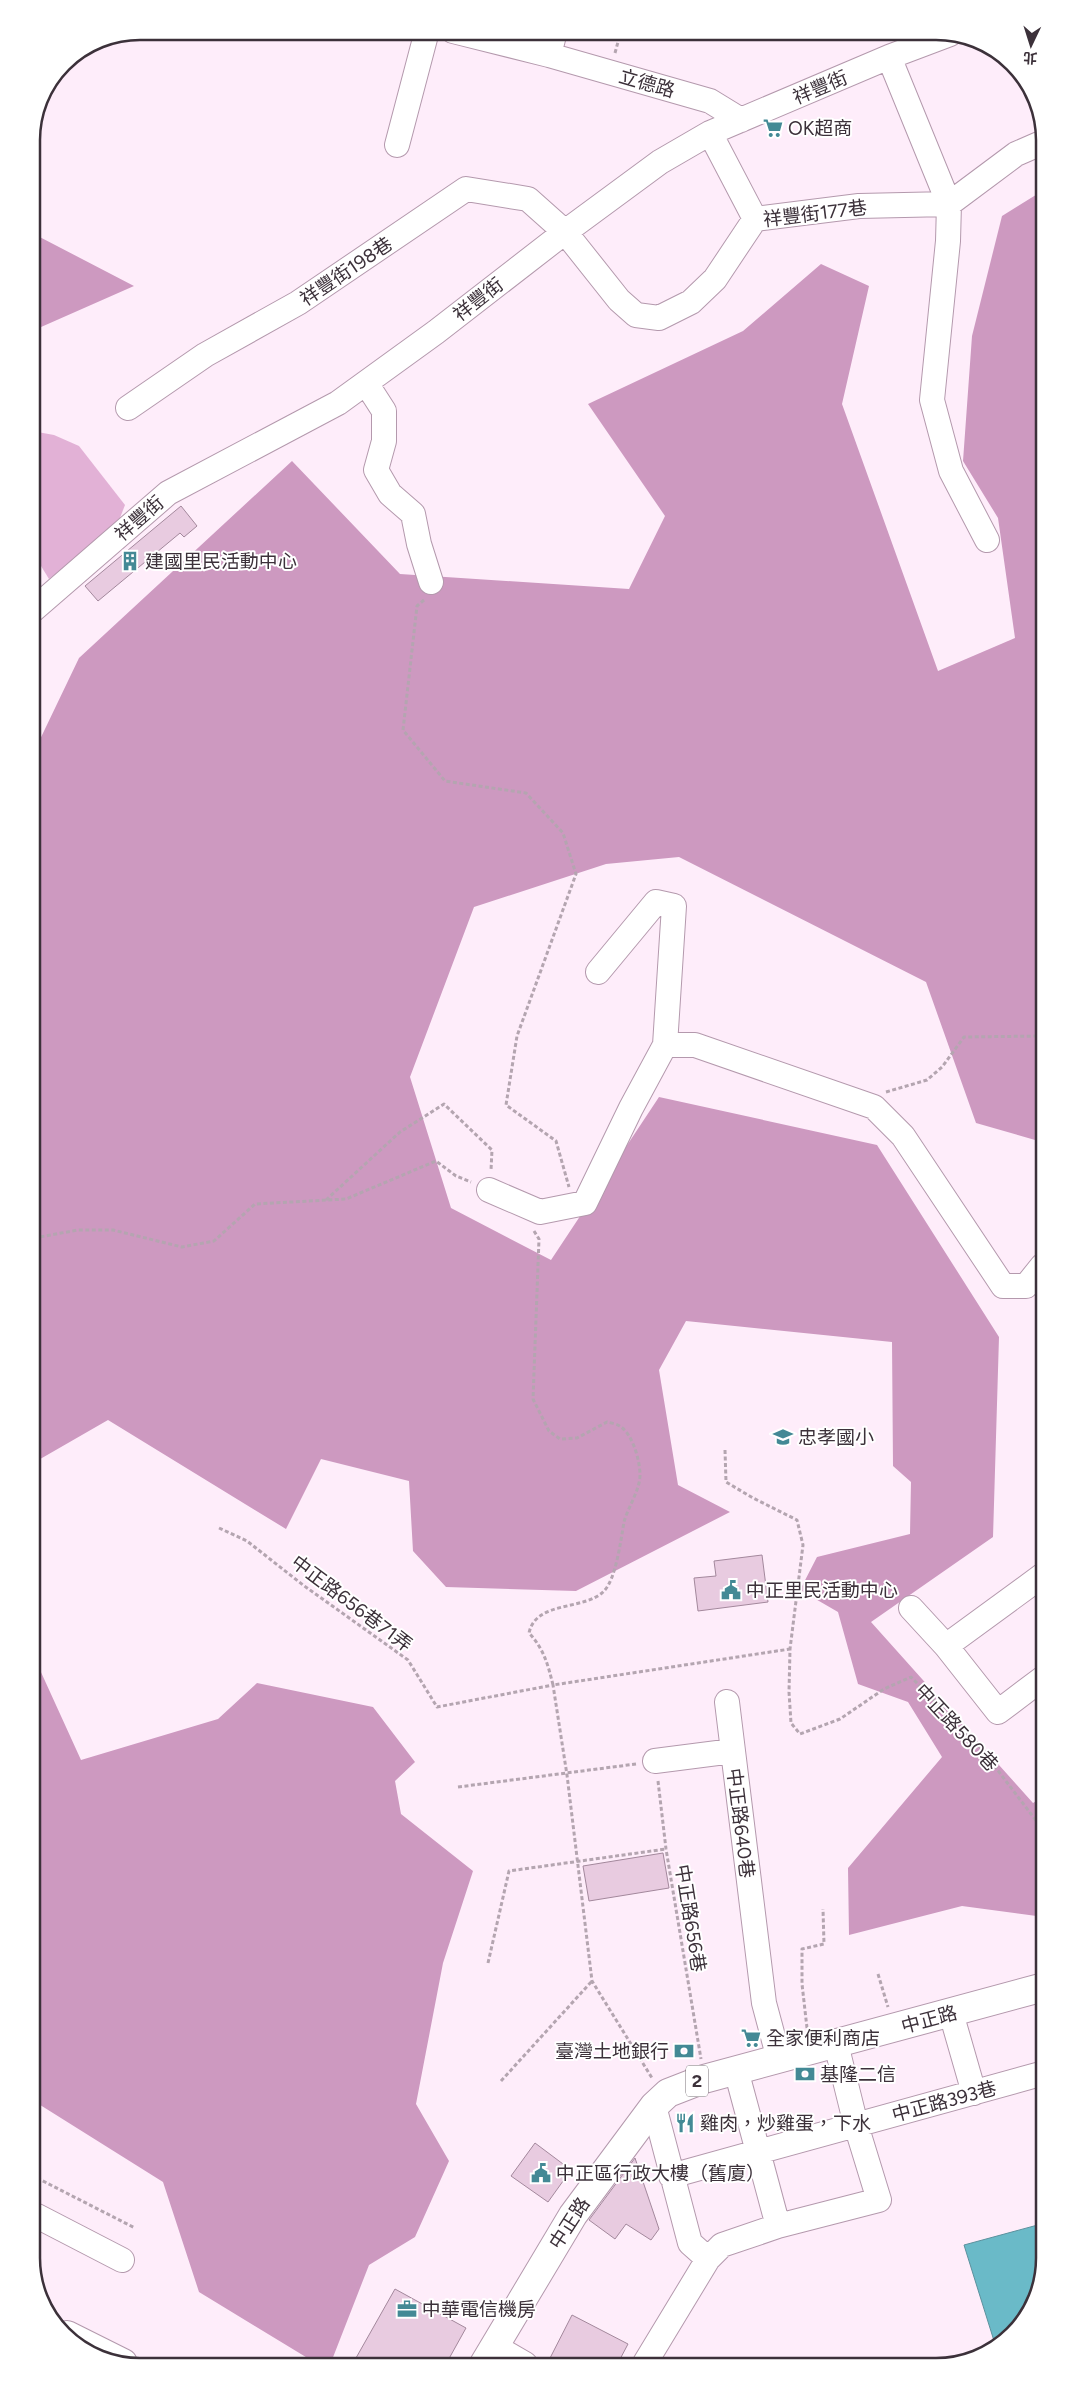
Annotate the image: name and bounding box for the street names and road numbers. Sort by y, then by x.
street label: 立德路 [616,65,677,102]
street label: 祥豐街 [789,66,851,109]
street label: 祥豐街177巷 [762,196,868,231]
street label: 祥豐街198巷 [296,232,397,311]
street label: 祥豐街 [449,273,508,326]
street label: 祥豐街 [110,491,168,546]
street label: 中正路656巷71弄 [287,1550,417,1656]
street label: 中正路580巷 [910,1679,1003,1776]
street label: 中正路640巷 [722,1767,759,1879]
street label: 中正路656巷 [671,1863,710,1973]
street label: 中正路 [899,2001,960,2038]
road number: 2 [686,2066,708,2096]
street label: 中正路393巷 [889,2076,999,2126]
street label: 中正路 [544,2193,595,2253]

